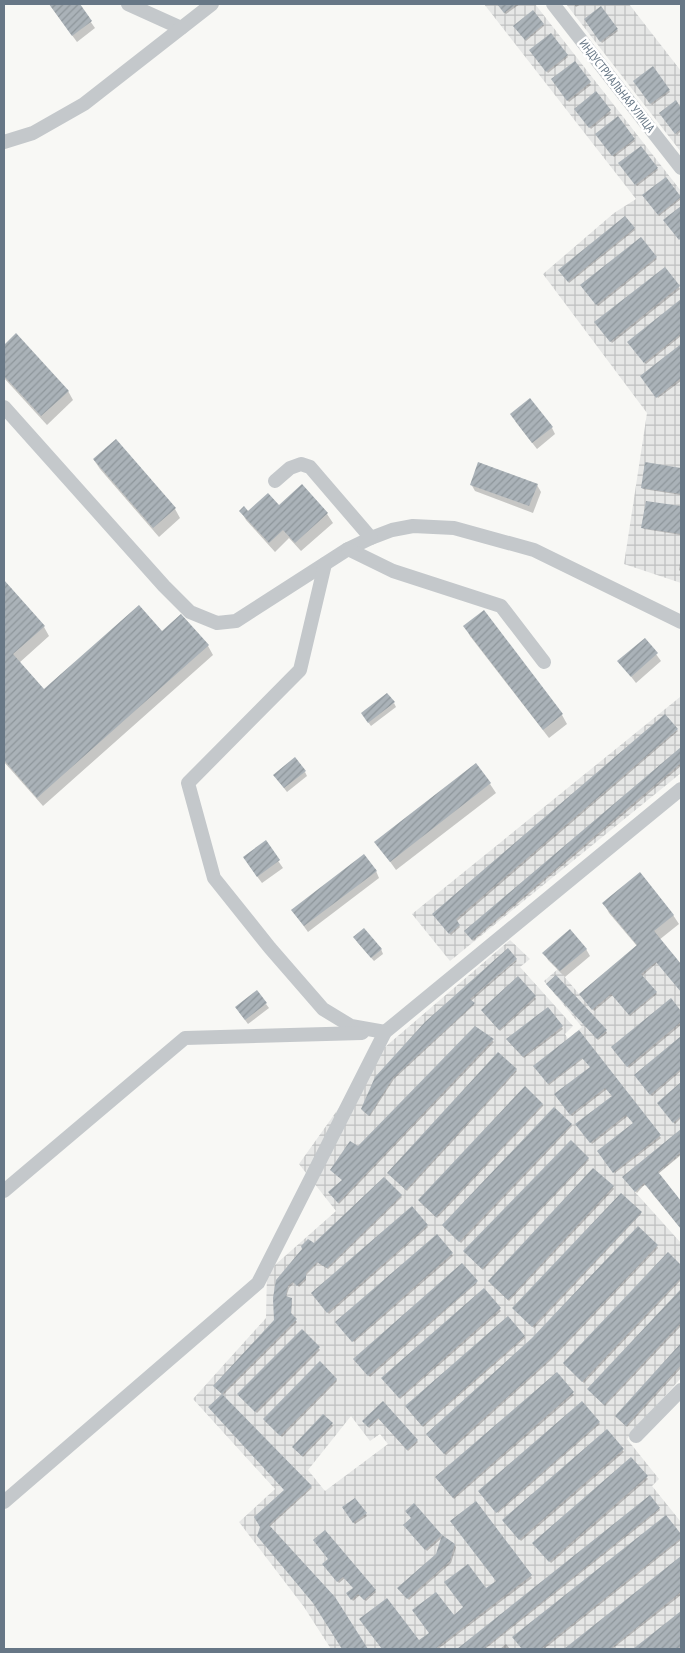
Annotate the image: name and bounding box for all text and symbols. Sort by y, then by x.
street label: ИНДУСТРИАЛЬНАЯ УЛИЦА [576,36,659,135]

